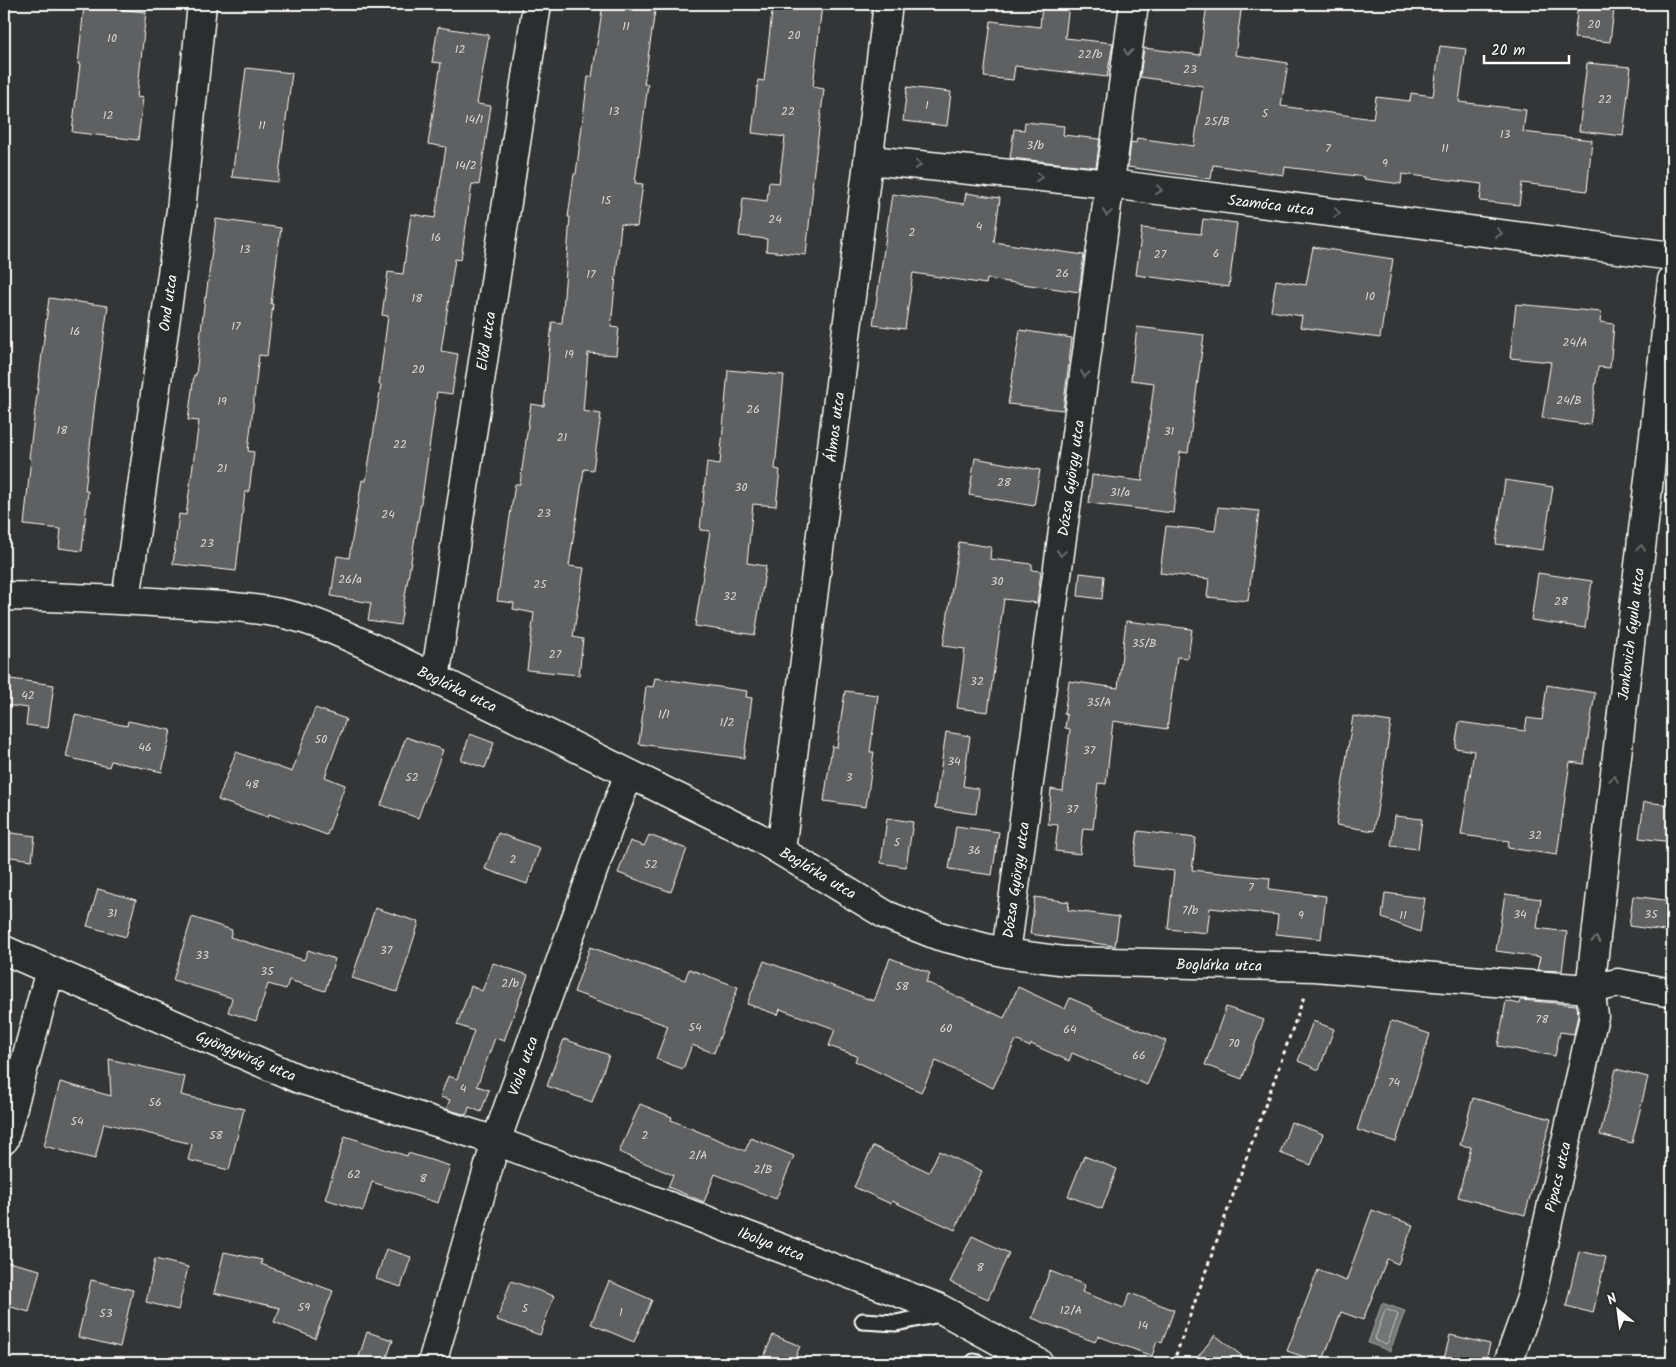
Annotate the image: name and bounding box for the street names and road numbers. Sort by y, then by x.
street label: Szamóca utca [1226,189,1315,223]
street label: Ond utca [153,273,185,333]
street label: Előd utca [470,310,503,372]
street label: Álmos utca [820,391,852,464]
street label: Dózsa György utca [1052,418,1092,538]
street label: Jankovich Gyula utca [1612,566,1652,702]
street label: Boglárka utca [413,660,500,720]
street label: Dózsa György utca [997,820,1037,940]
street label: Boglárka utca [774,841,861,906]
street label: Boglárka utca [1176,953,1262,979]
street label: Gyöngyvirág utca [192,1025,300,1089]
street label: Viola utca [502,1033,546,1099]
street label: Pipacs utca [1539,1140,1579,1215]
street label: Ibolya utca [734,1221,808,1269]

